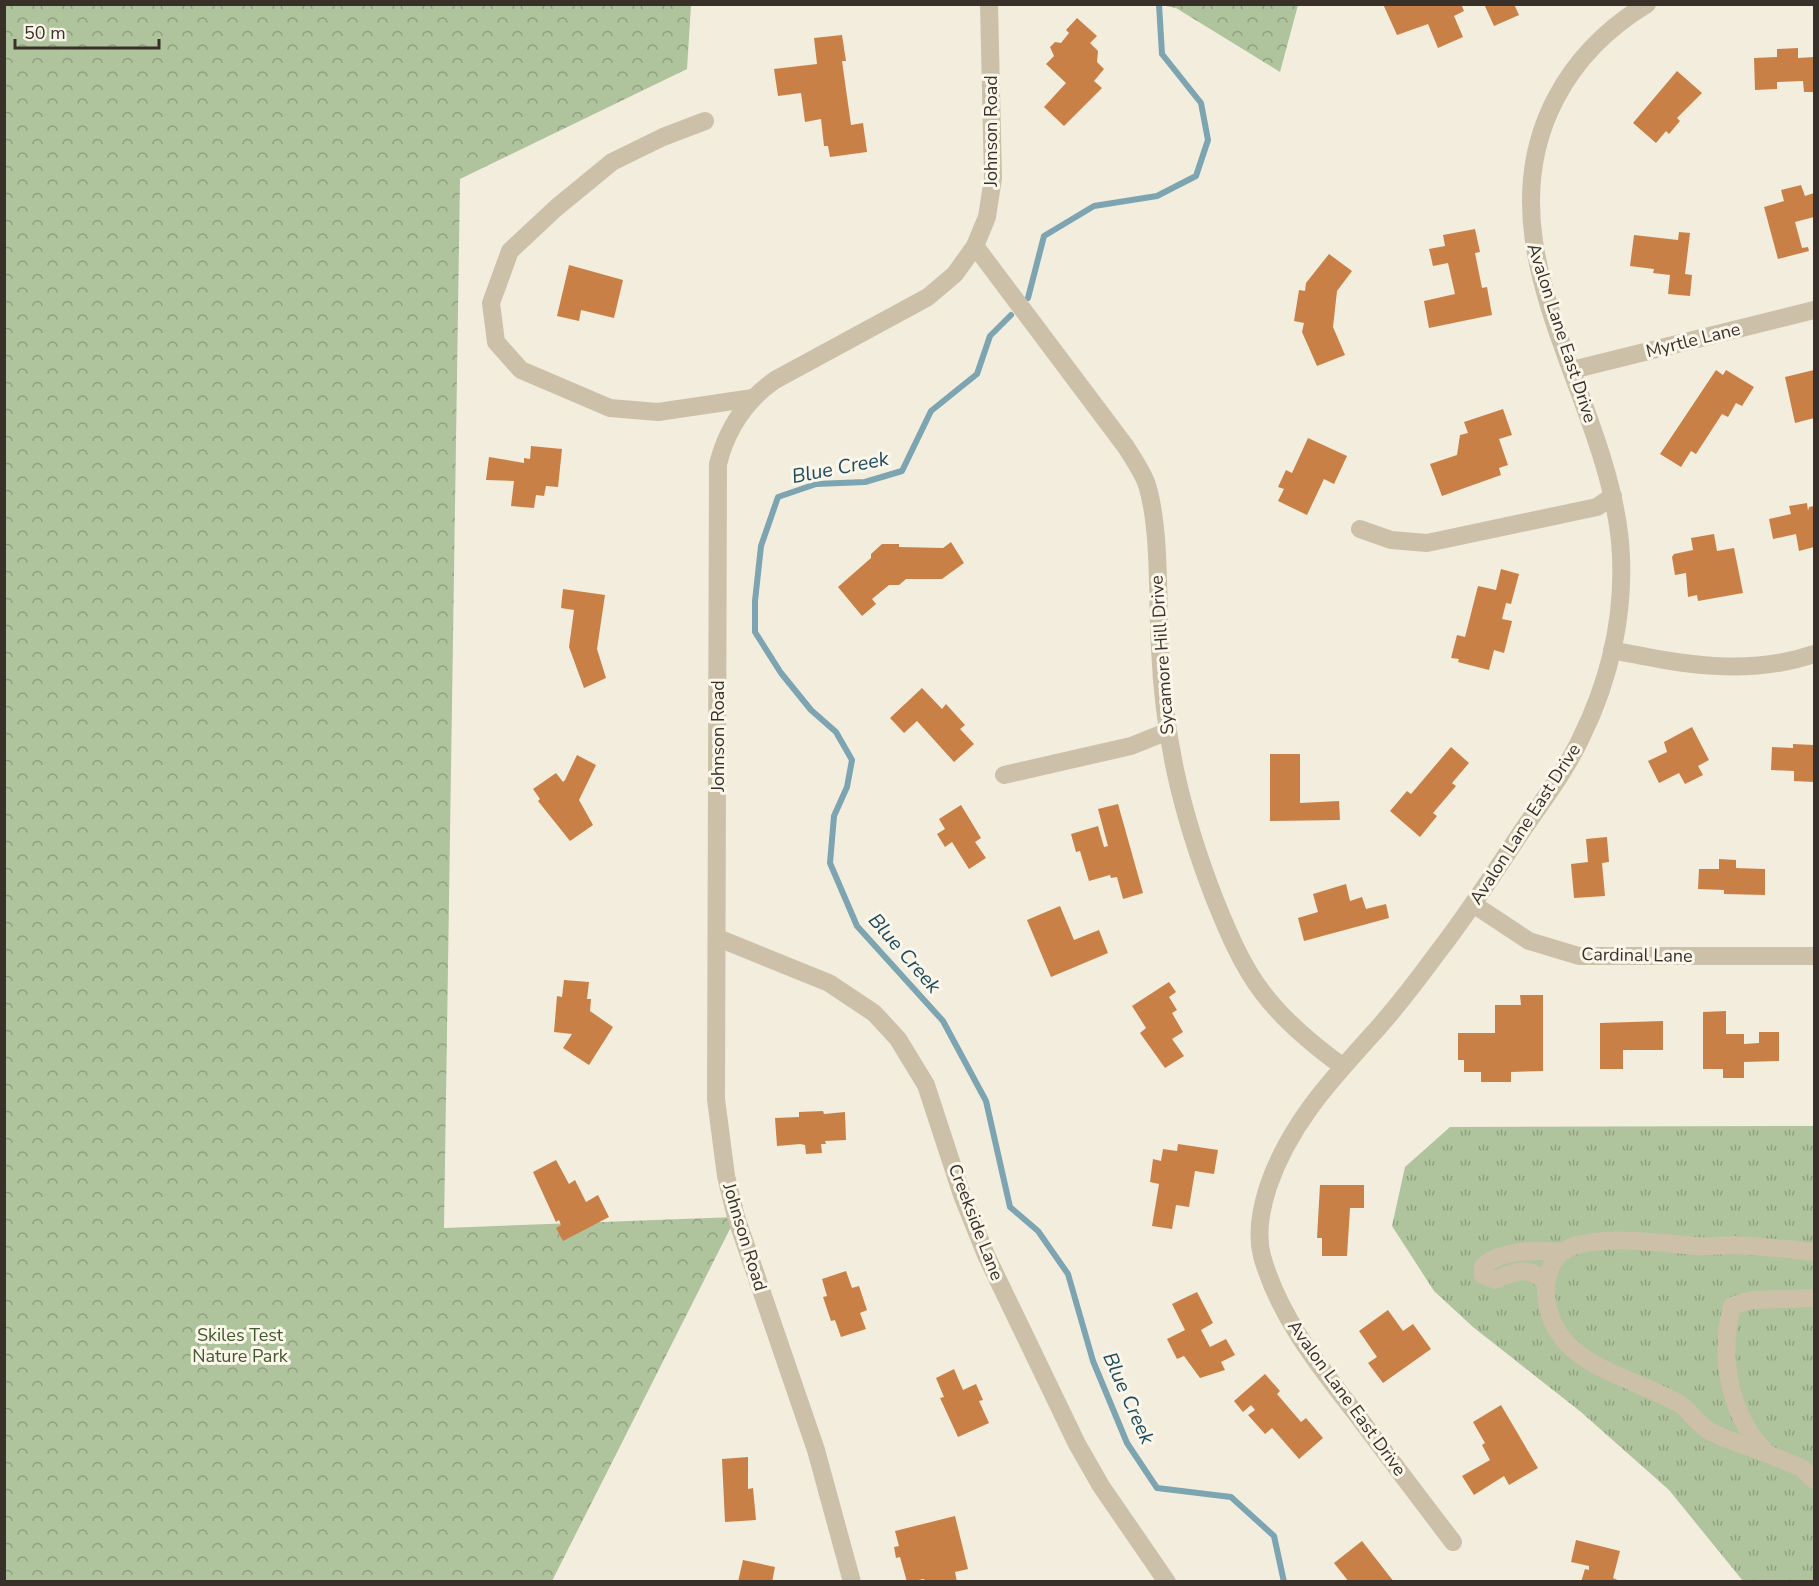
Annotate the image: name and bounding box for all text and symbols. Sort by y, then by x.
scale bar [15,12,159,50]
text: 50 m [24,21,66,45]
street label: Johnson Road [979,75,1003,188]
street label: Avalon Lane East Drive [1522,240,1602,426]
street label: Myrtle Lane [1643,317,1743,363]
water label: Blue Creek [789,445,892,490]
street label: Sycamore Hill Drive [1144,575,1180,735]
street label: Johnson Road [706,680,730,793]
street label: Avalon Lane East Drive [1464,739,1586,909]
water label: Blue Creek [862,907,948,1000]
street label: Cardinal Lane [1581,942,1693,968]
street label: Creekside Lane [943,1160,1009,1284]
street label: Johnson Road [717,1179,773,1294]
street label: Avalon Lane East Drive [1282,1315,1412,1481]
park label: Skiles Test Nature Park [192,1323,289,1368]
water label: Blue Creek [1096,1348,1161,1449]

